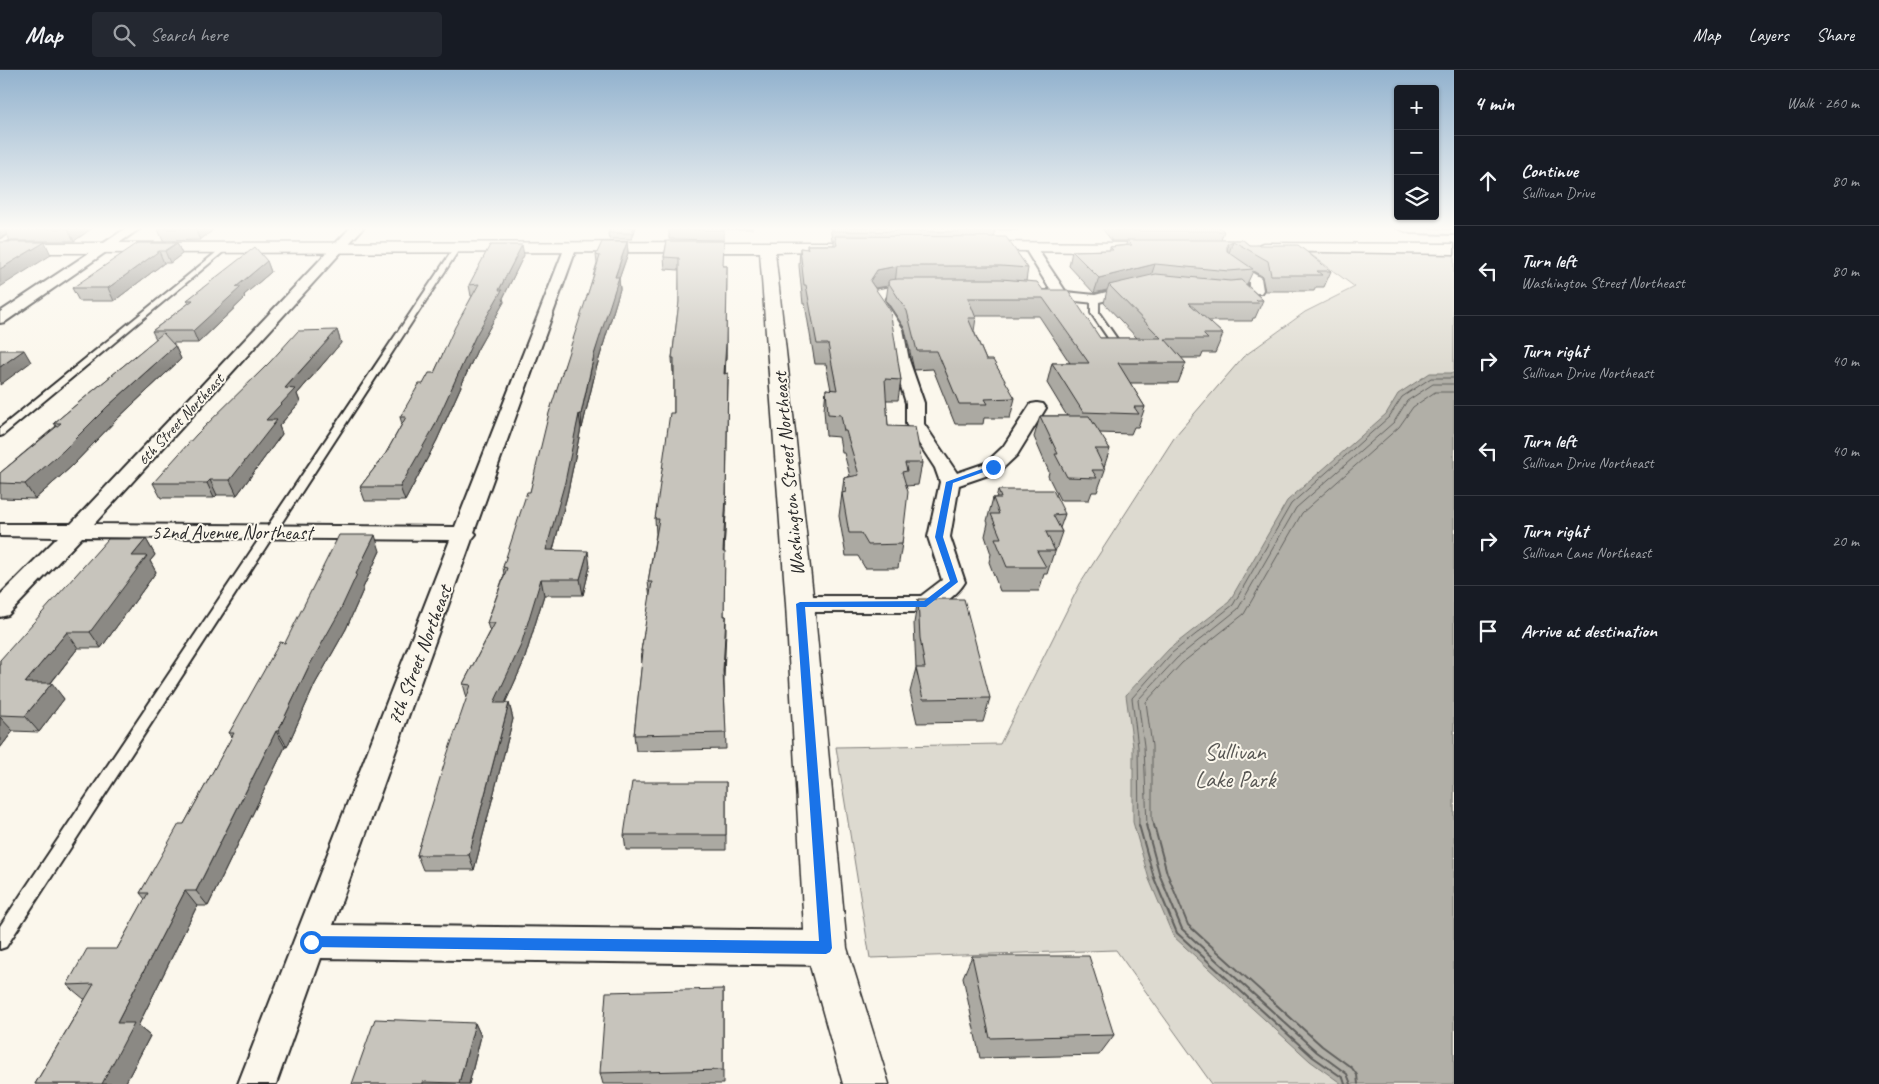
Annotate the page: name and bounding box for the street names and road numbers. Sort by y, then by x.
street label: 6th Street Northeast [133,368,229,470]
street label: Washington Street Northeast [767,369,810,577]
street label: 52nd Avenue Northeast [152,520,316,545]
street label: 7th Street Northeast [381,580,458,728]

